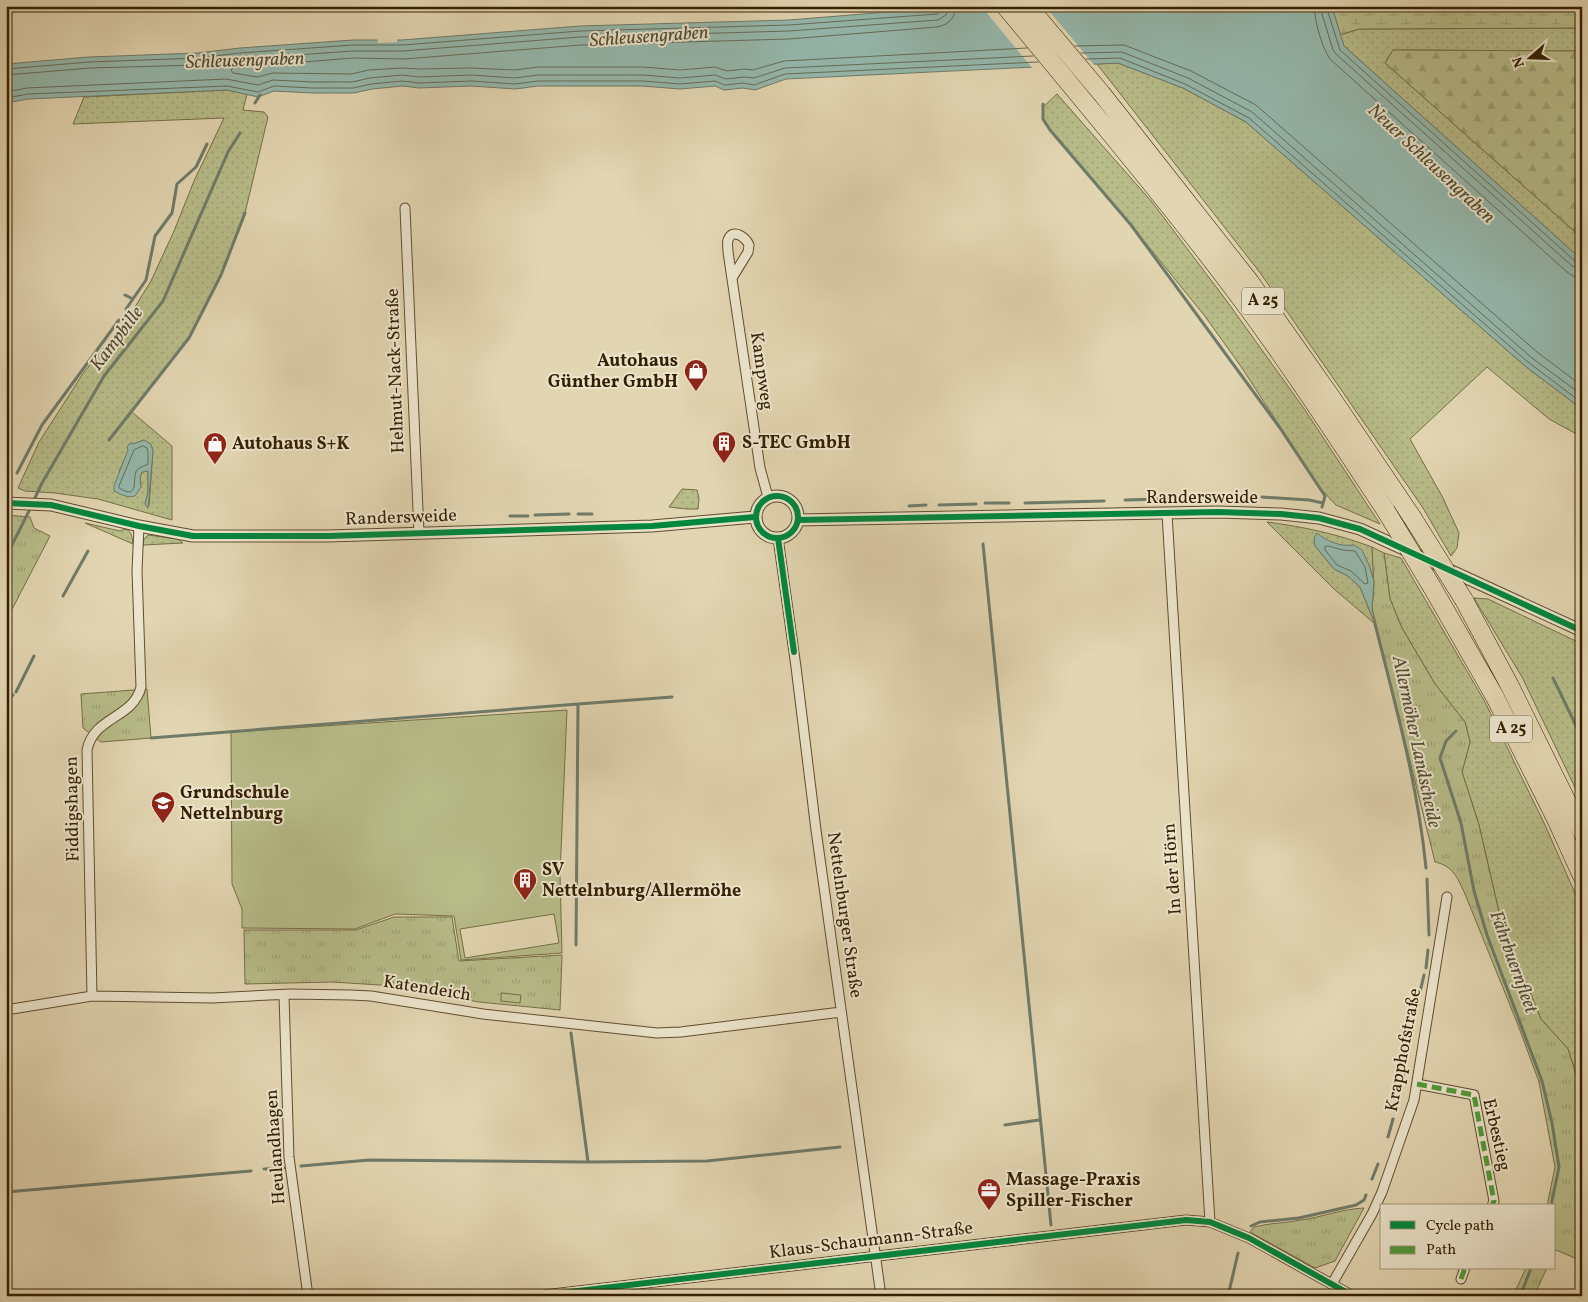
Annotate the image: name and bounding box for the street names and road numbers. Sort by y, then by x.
street label: Helmut-Nack-Straße [381,288,411,454]
road number: A 25 [1242,288,1284,314]
street label: Kampweg [743,330,779,412]
street label: Randersweide [1146,486,1258,511]
street label: Randersweide [345,504,457,532]
road number: A 25 [1490,716,1532,742]
street label: Fiddigshagen [60,756,86,862]
street label: In der Hörn [1157,822,1189,916]
street label: Nettelnburger Straße [820,830,868,1000]
street label: Katendeich [381,970,473,1008]
street label: Krapphofstraße [1380,986,1428,1114]
street label: Heulandhagen [259,1088,293,1206]
street label: Erbestieg [1476,1096,1516,1174]
street label: Klaus-Schaumann-Straße [768,1216,974,1266]

